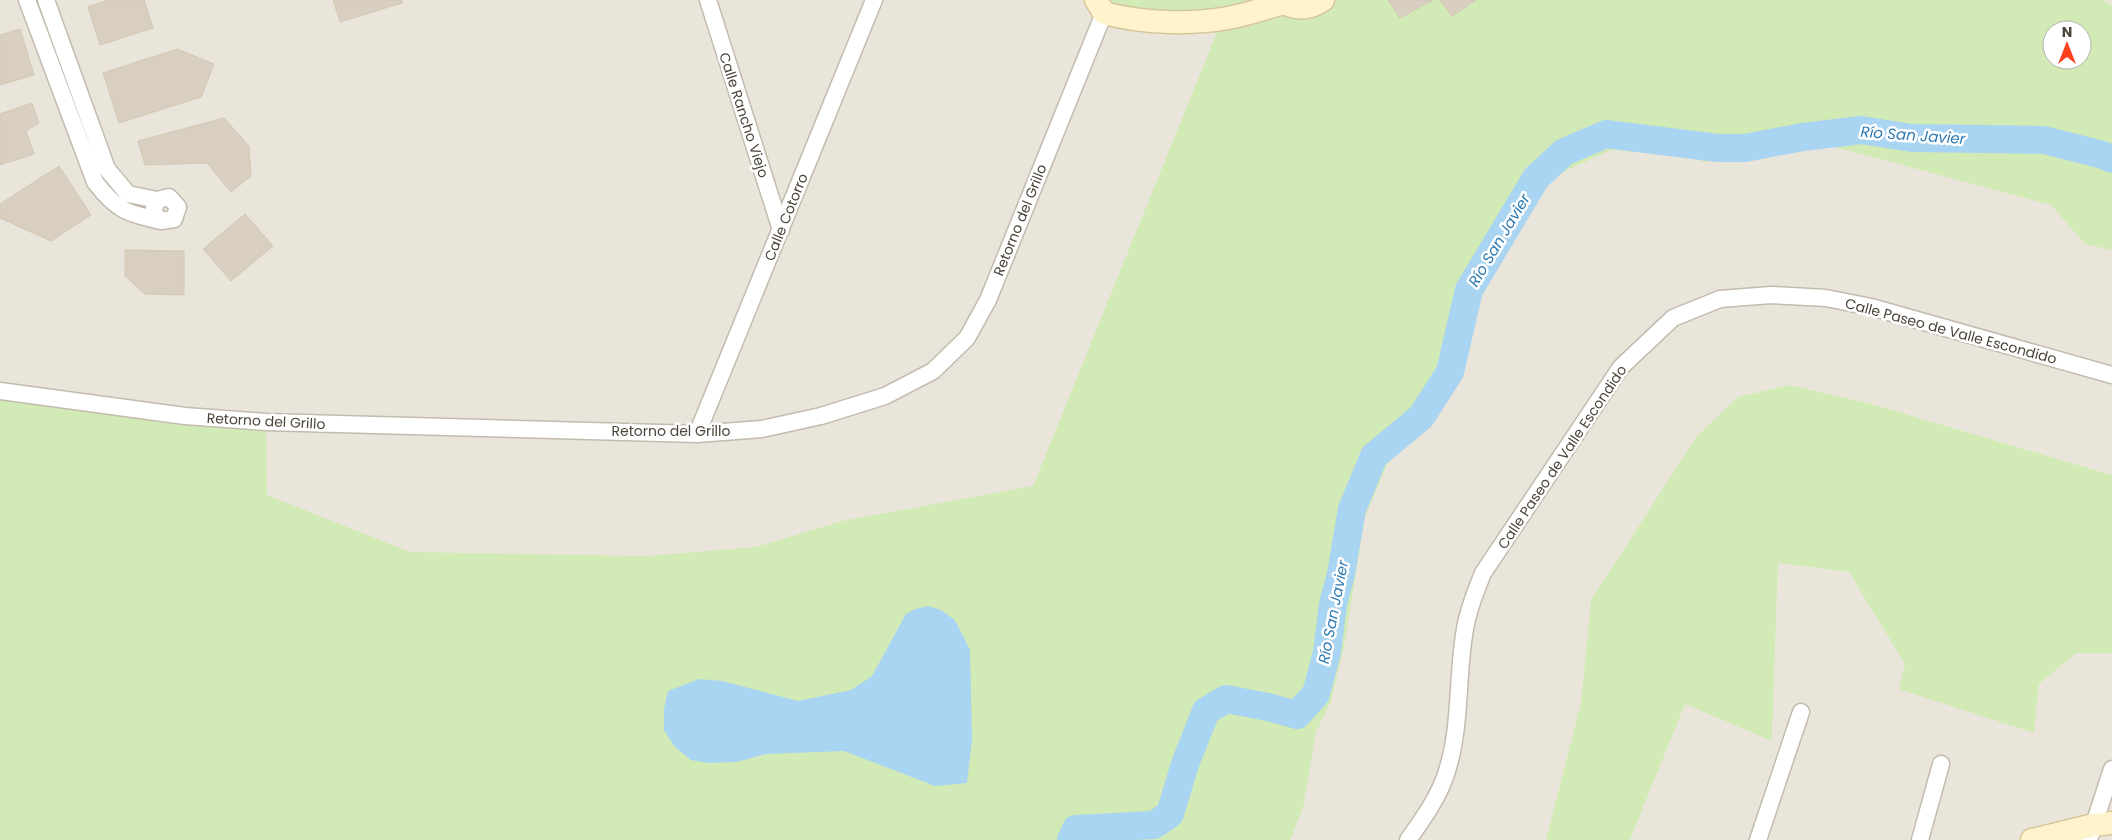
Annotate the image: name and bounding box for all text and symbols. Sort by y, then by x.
north arrow [2042,20,2092,70]
text: N [2062,22,2072,42]
street label: Calle Rancho Viejo [714,50,774,180]
water label: Río San Javier [1860,121,1966,149]
street label: Retorno del Grillo [988,161,1052,279]
street label: Calle Cotorro [759,170,813,264]
water label: Río San Javier [1463,189,1535,290]
street label: Calle Paseo de Valle Escondido [1843,293,2059,369]
street label: Calle Paseo de Valle Escondido [1493,361,1631,553]
street label: Retorno del Grillo [206,408,326,434]
street label: Retorno del Grillo [612,421,730,441]
water label: Río San Javier [1313,558,1353,666]

